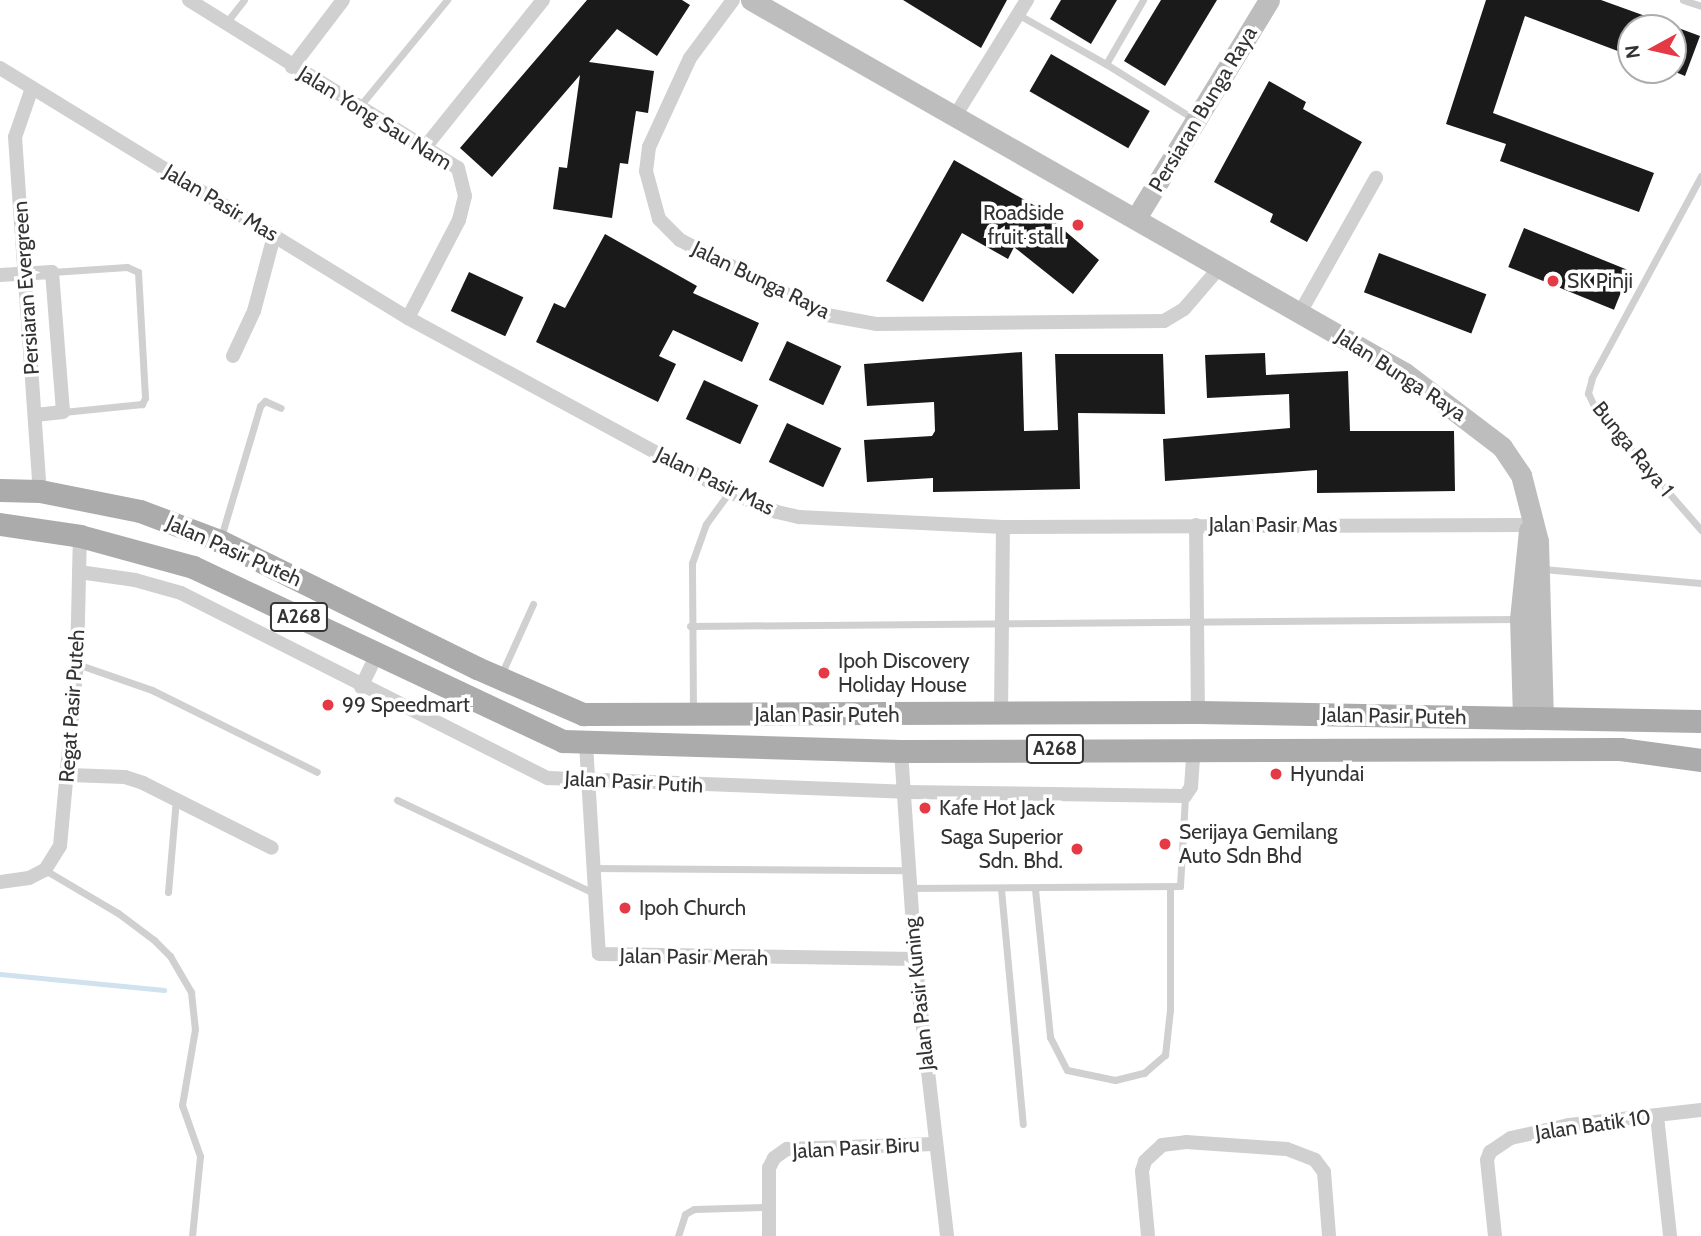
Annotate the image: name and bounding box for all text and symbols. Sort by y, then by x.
north arrow [1617,14,1687,84]
street label: Persiaran Bunga Raya [1144,22,1262,196]
text: N [1620,43,1645,60]
street label: Jalan Yong Sau Nam [293,61,457,175]
street label: Jalan Pasir Mas [159,159,283,247]
street label: Persiaran Evergreen [7,200,45,376]
place label: Roadside fruit stall [983,200,1064,250]
marker: Roadside fruit stall [1070,217,1086,233]
street label: Jalan Bunga Raya [688,236,834,324]
place label: SK Pinji [1567,268,1633,294]
marker: SK Pinji [1545,273,1561,289]
street label: Jalan Bunga Raya [1331,324,1471,426]
street label: Bunga Raya 1 [1587,396,1679,502]
street label: Jalan Pasir Mas [652,441,778,521]
street label: Jalan Pasir Puteh [163,510,305,592]
street label: Jalan Pasir Mas [1209,512,1337,538]
road number: A268 [269,602,329,632]
street label: Regat Pasir Puteh [54,629,90,783]
place label: Ipoh Discovery Holiday House [838,648,970,698]
marker: Ipoh Discovery Holiday House [816,665,832,681]
place label: 99 Speedmart [342,692,470,718]
marker: 99 Speedmart [320,697,336,713]
street label: Jalan Pasir Puteh [754,702,900,728]
street label: Jalan Pasir Puteh [1321,702,1467,730]
road number: A268 [1025,734,1085,764]
place label: Hyundai [1290,761,1364,787]
street label: Jalan Pasir Putih [564,766,704,798]
marker: Hyundai [1268,766,1284,782]
place label: Kafe Hot Jack [939,795,1055,821]
marker: Kafe Hot Jack [917,800,933,816]
place label: Serijaya Gemilang Auto Sdn Bhd [1179,819,1337,869]
place label: Saga Superior Sdn. Bhd. [941,824,1063,874]
marker: Serijaya Gemilang Auto Sdn Bhd [1157,836,1173,852]
marker: Saga Superior Sdn. Bhd. [1069,841,1085,857]
place label: Ipoh Church [639,895,746,921]
marker: Ipoh Church [617,900,633,916]
street label: Jalan Pasir Kuning [898,916,940,1072]
street label: Jalan Pasir Merah [620,943,768,971]
street label: Jalan Batik 10 [1534,1104,1652,1146]
street label: Jalan Pasir Biru [792,1132,920,1164]

